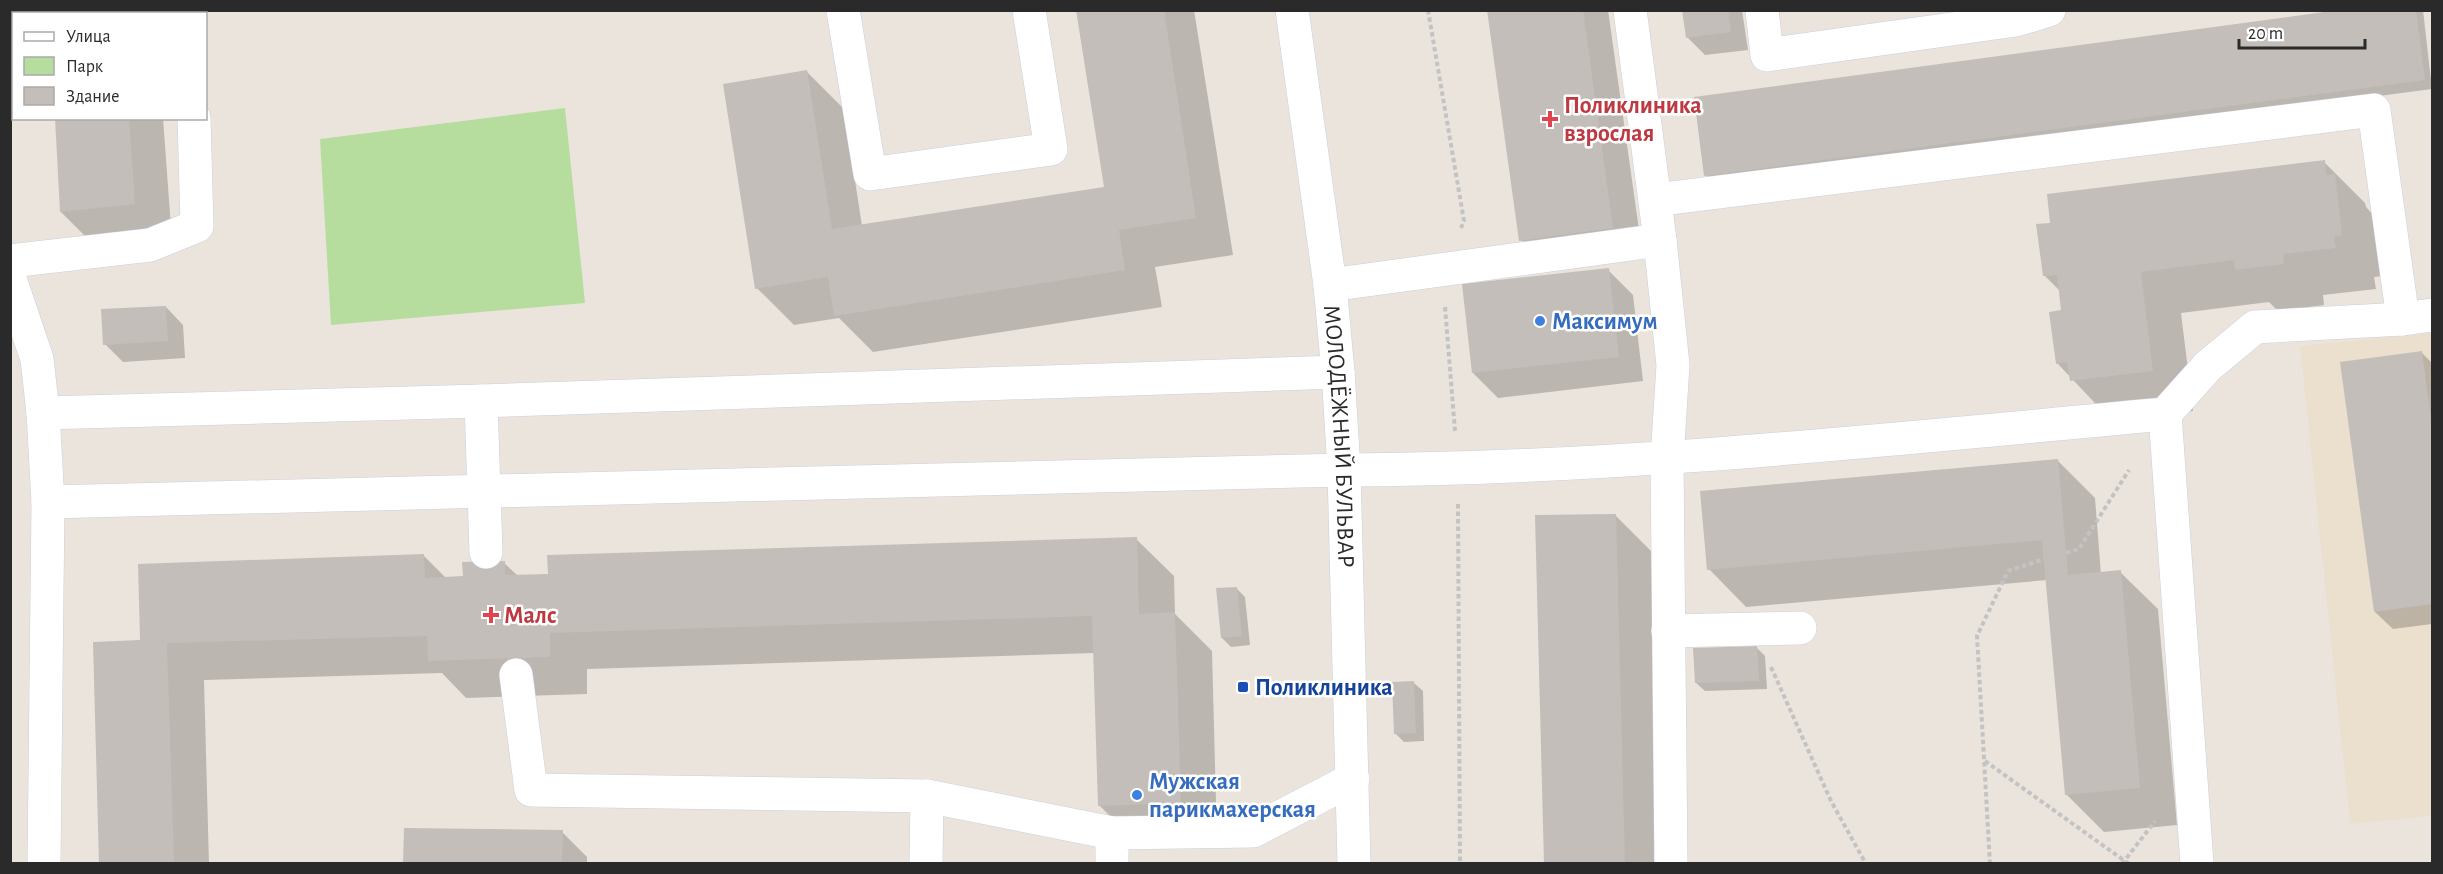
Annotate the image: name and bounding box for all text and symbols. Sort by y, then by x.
legend [12,12,207,120]
scale bar [2239,12,2365,50]
text: 20 m [2248,25,2283,43]
text: Улица [66,28,111,46]
text: Парк [66,58,104,76]
text: Здание [66,88,120,106]
place label: Поликлиника взрослая [1564,94,1702,146]
marker: Поликлиника взрослая [1541,110,1559,128]
street label: МОЛОДЁЖНЫЙ БУЛЬВАР [1319,304,1357,568]
place label: Максимум [1552,310,1658,334]
marker: Максимум [1533,314,1547,328]
place label: Малс [504,604,557,628]
marker: Малс [482,606,500,624]
place label: Поликлиника [1255,676,1393,700]
marker: Поликлиника [1236,680,1250,694]
place label: Мужская парикмахерская [1149,770,1316,822]
marker: Мужская парикмахерская [1130,788,1144,802]

